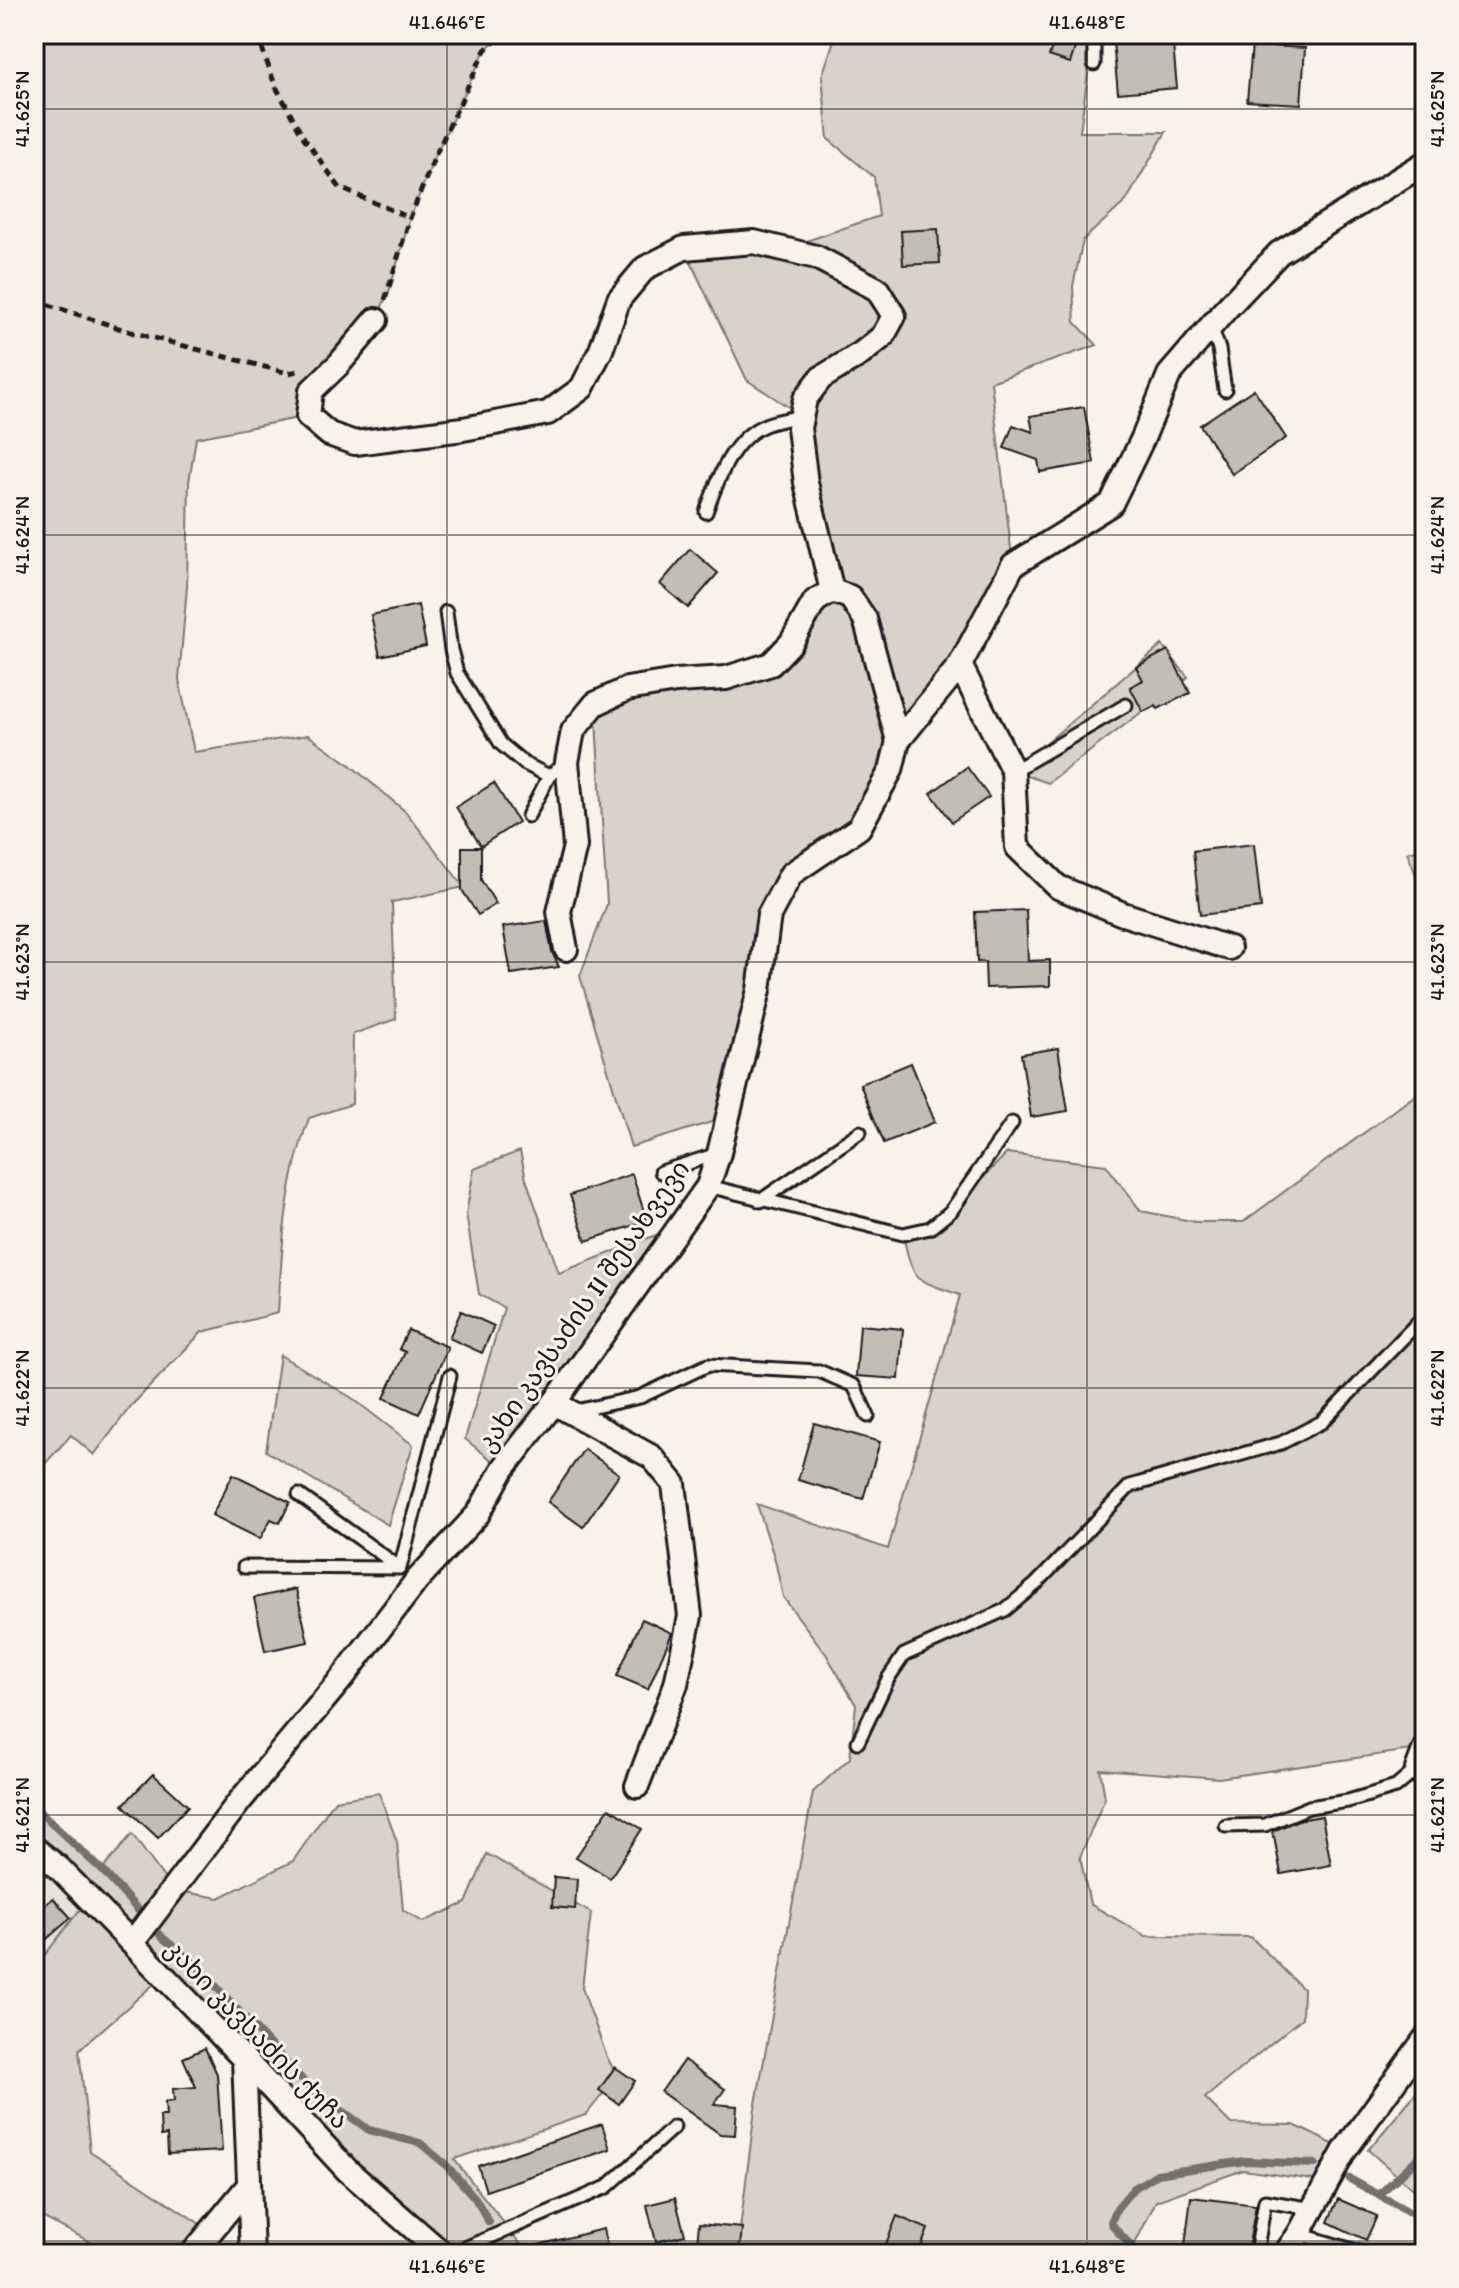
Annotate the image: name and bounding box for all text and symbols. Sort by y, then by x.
text: 41.646°E [409,10,485,34]
text: 41.648°E [1049,10,1125,34]
text: 41.625°N [10,70,34,148]
text: 41.625°N [1425,70,1449,148]
text: 41.624°N [10,496,34,574]
text: 41.624°N [1425,496,1449,574]
text: 41.623°N [10,923,34,1001]
text: 41.623°N [1425,923,1449,1001]
street label: კახი კავსაძის II შესახვევი [470,1154,696,1458]
text: 41.622°N [10,1349,34,1427]
text: 41.622°N [1425,1349,1449,1427]
text: 41.621°N [10,1777,34,1853]
text: 41.621°N [1425,1777,1449,1853]
street label: კახი კავსაძის ქუჩა [158,1932,356,2136]
text: 41.646°E [409,2254,485,2278]
text: 41.648°E [1049,2254,1125,2278]

